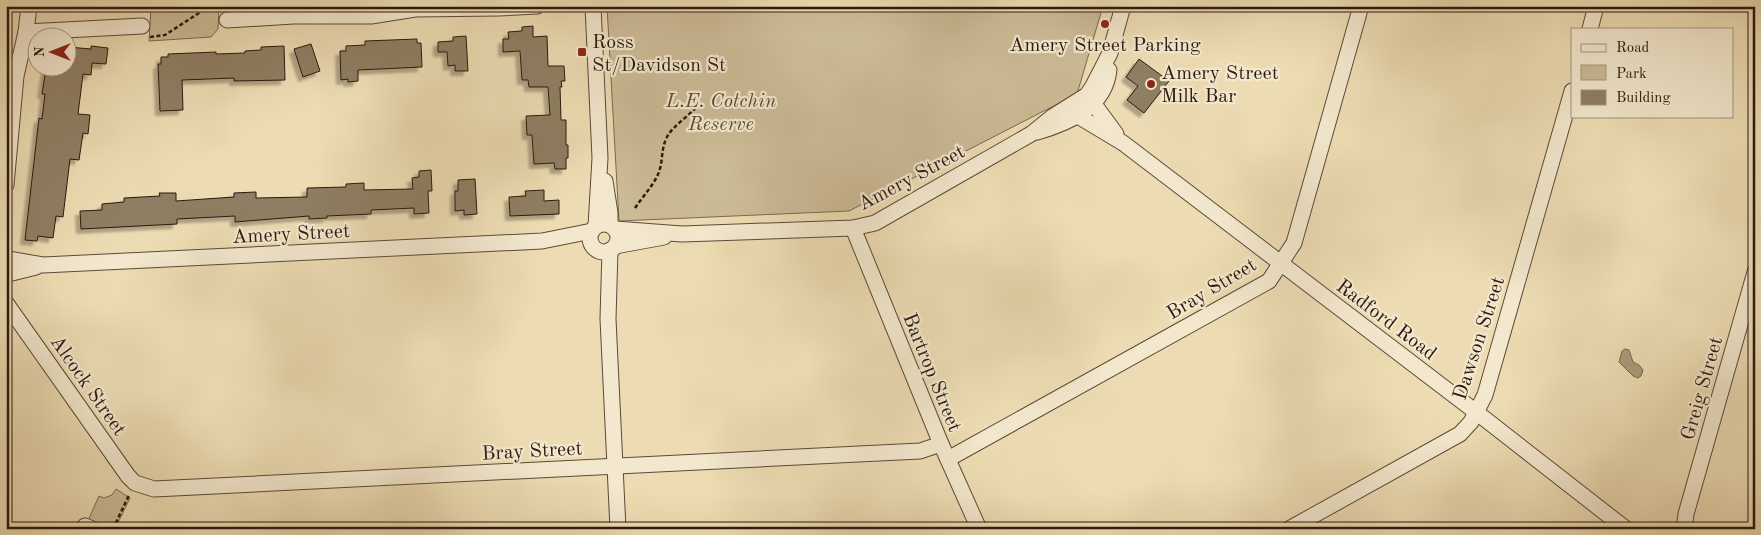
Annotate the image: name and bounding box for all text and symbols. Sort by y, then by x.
marker: Amery Street Parking [1099,18,1111,30]
north arrow [28,28,78,78]
legend [1571,28,1734,118]
place label: Ross St/Davidson St [592,33,726,76]
place label: Amery Street Parking [1009,36,1201,56]
text: Road [1616,41,1650,56]
text: N [33,46,47,57]
marker: Ross St/Davidson St [576,46,588,58]
place label: Amery Street Milk Bar [1161,64,1279,107]
text: Park [1616,67,1647,82]
marker: Amery Street Milk Bar [1145,78,1157,90]
text: Building [1616,91,1671,106]
park label: L.E. Cotchin Reserve [665,92,776,135]
street label: Amery Street [855,142,969,215]
street label: Amery Street [232,222,350,248]
street label: Bray Street [1164,255,1260,324]
street label: Dawson Street [1451,274,1509,403]
street label: Radford Road [1332,277,1440,365]
street label: Bartrop Street [898,311,964,435]
street label: Alcock Street [46,332,129,440]
street label: Greig Street [1679,335,1727,443]
street label: Bray Street [481,439,583,465]

